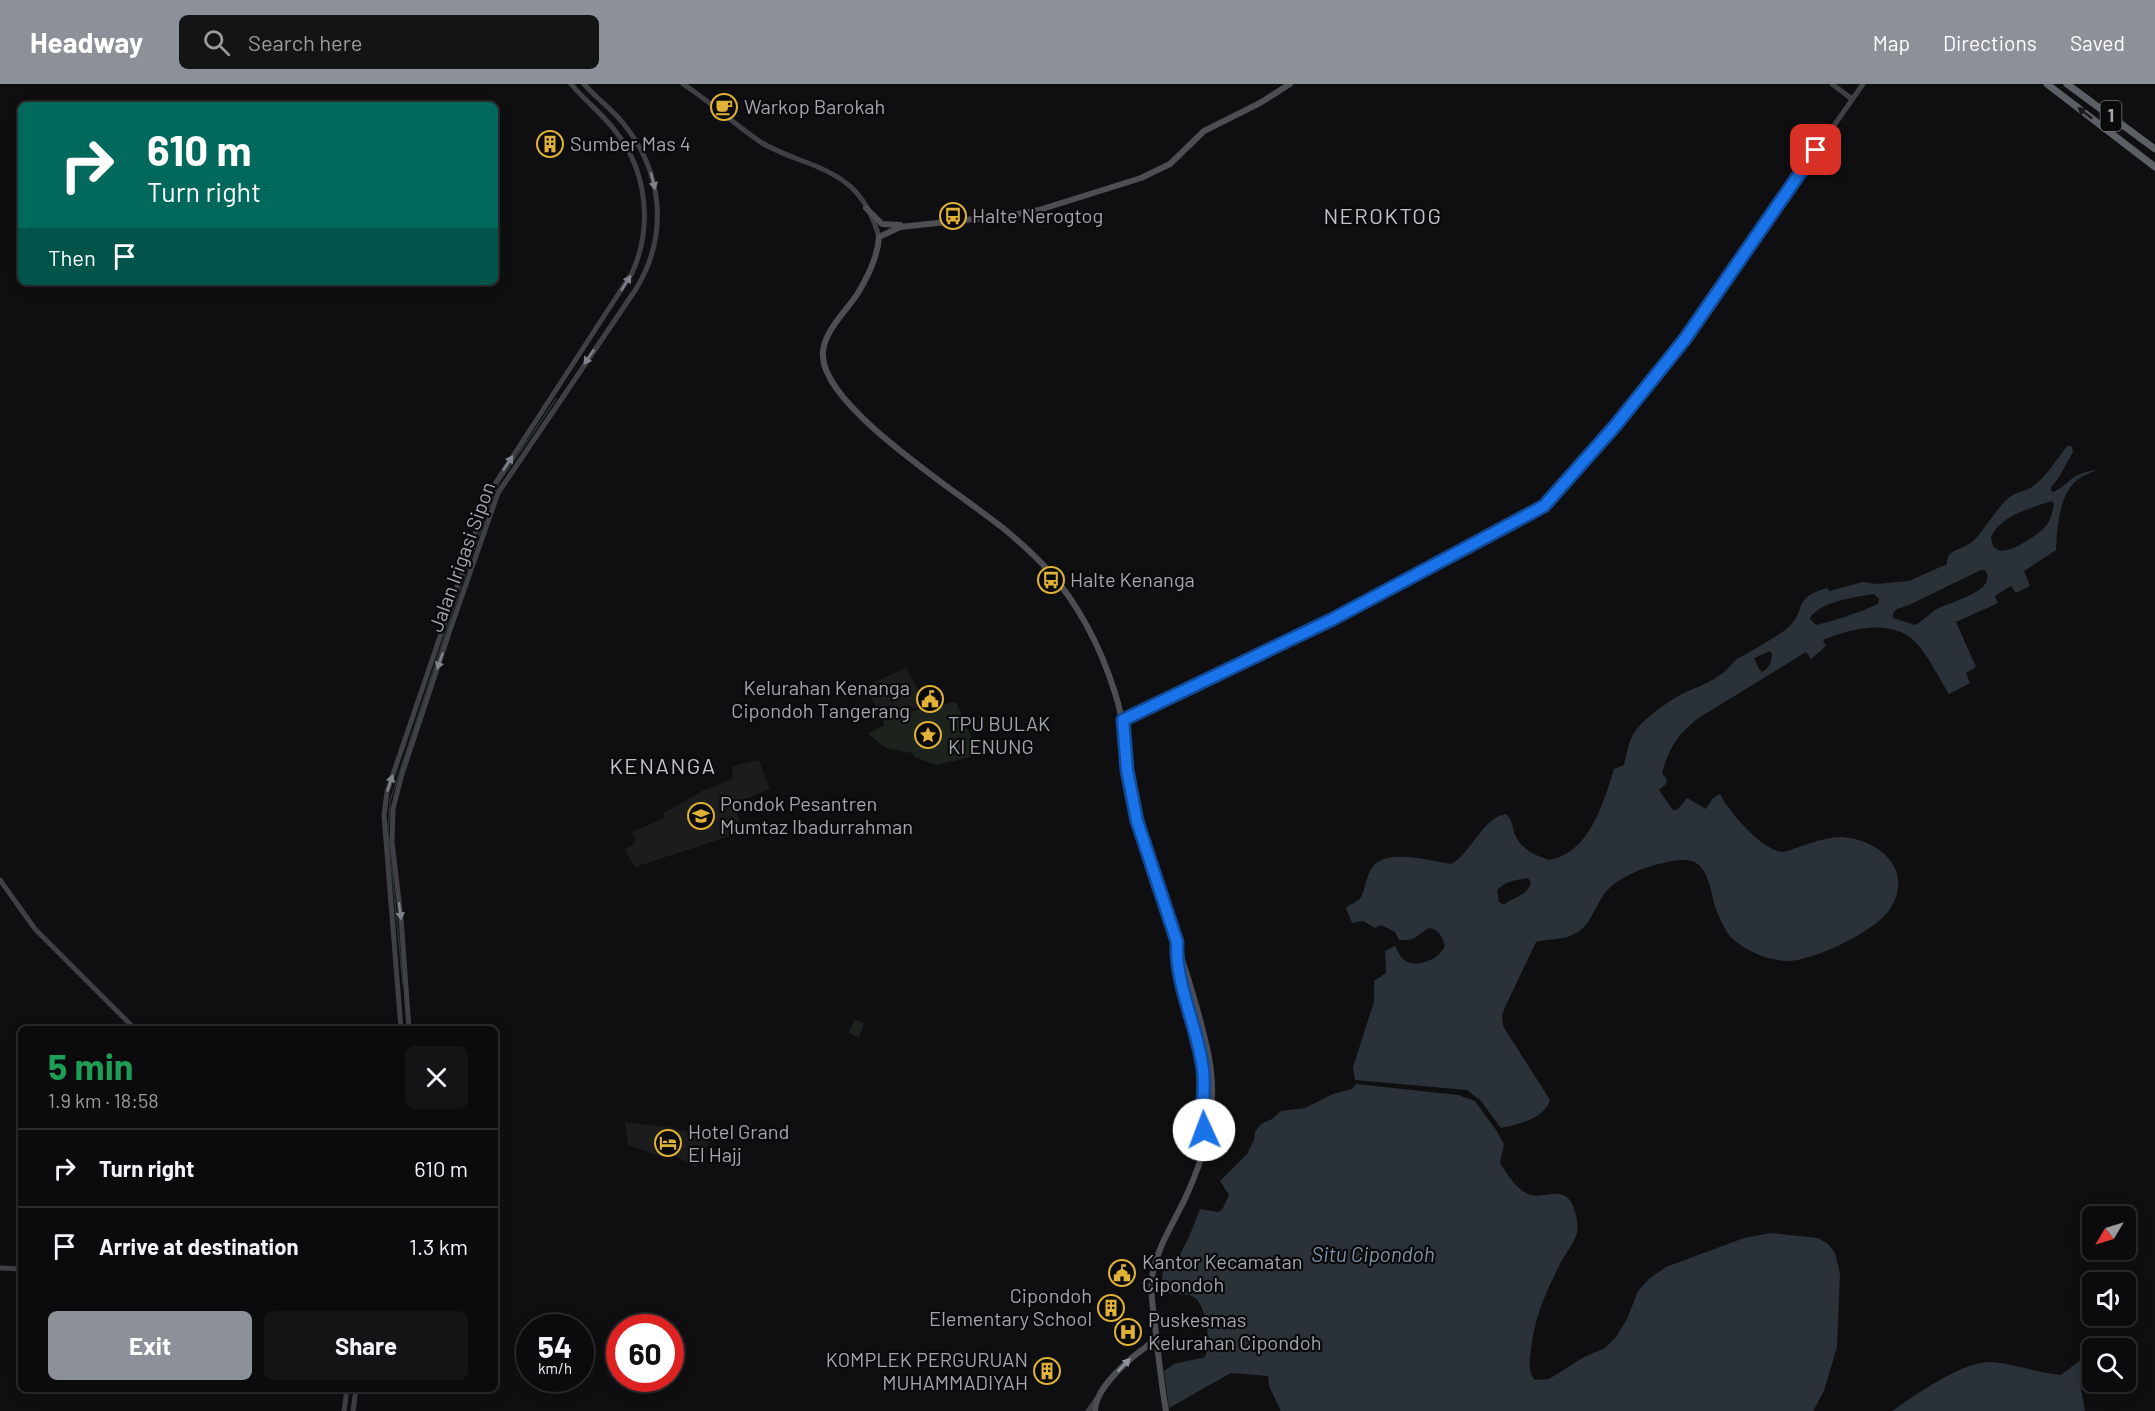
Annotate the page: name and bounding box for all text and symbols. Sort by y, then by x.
search box [179,15,599,69]
text: Headway [30,25,143,59]
icon: search [200,26,233,59]
text: Search here [248,29,362,55]
text: Map [1873,30,1910,55]
text: Directions [1943,30,2037,55]
text: Saved [2070,30,2125,55]
cafe icon: Warkop Barokah [709,92,739,122]
place label: Warkop Barokah [744,94,885,118]
road number: 1 [2100,101,2122,131]
one-way arrow [2077,108,2092,120]
text: 610 m [147,124,252,174]
pin [1790,124,1841,175]
icon: right [48,126,126,204]
building icon: Sumber Mas 4 [535,129,565,159]
place label: Sumber Mas 4 [570,131,691,155]
icon: arrive [1799,133,1832,166]
one-way arrow [648,172,658,190]
text: Turn right [147,175,261,207]
bus stop icon: Halte Nerogtog [938,201,968,231]
district label: NEROKTOG [1323,202,1443,228]
place label: Halte Nerogtog [972,203,1103,227]
icon: arrive [108,240,141,273]
text: Then [48,244,96,270]
one-way arrow [621,274,632,291]
one-way arrow [584,348,595,365]
one-way arrow [502,455,513,471]
street label: Jalan Irigasi Sipon [423,478,499,635]
bus stop icon: Halte Kenanga [1036,565,1066,595]
place label: Halte Kenanga [1070,567,1195,591]
one-way arrow [434,652,444,670]
place label: Kelurahan Kenanga Cipondoh Tangerang [731,675,910,722]
public building icon: Kelurahan Kenanga Cipondoh Tangerang [915,684,945,714]
place label: TPU BULAK KI ENUNG [948,711,1050,758]
place icon: TPU BULAK KI ENUNG [913,720,943,750]
district label: KENANGA [609,752,717,778]
one-way arrow [385,774,395,792]
place label: Pondok Pesantren Mumtaz Ibadurrahman [720,791,913,838]
school or university icon: Pondok Pesantren Mumtaz Ibadurrahman [686,801,716,831]
one-way arrow [395,902,404,921]
text: 5 min [48,1044,134,1087]
button: close [405,1046,468,1109]
text: 1.9 km · 18:58 [48,1088,159,1112]
position arrow [1172,1098,1236,1162]
place label: Hotel Grand El Hajj [688,1119,789,1166]
hotel icon: Hotel Grand El Hajj [653,1128,683,1158]
icon: right [48,1152,81,1185]
text: Turn right [99,1155,194,1181]
text: 610 m [414,1155,468,1181]
north arrow [2082,1206,2136,1260]
map controls [2082,1206,2136,1392]
icon: arrive [48,1230,81,1263]
text: Arrive at destination [99,1233,298,1259]
text: 1.3 km [409,1233,468,1259]
water label: Situ Cipondoh [1311,1241,1435,1266]
place label: Kantor Kecamatan Cipondoh [1142,1249,1303,1296]
public building icon: Kantor Kecamatan Cipondoh [1107,1258,1137,1288]
button: sound [2082,1272,2136,1326]
place label: Cipondoh Elementary School [929,1283,1092,1330]
building icon: Cipondoh Elementary School [1096,1293,1126,1323]
place label: Puskesmas Kelurahan Cipondoh [1148,1307,1321,1354]
button: Exit [48,1311,252,1380]
button: Share [264,1311,468,1380]
speed limit sign: 60 [606,1314,684,1392]
hospital icon: Puskesmas Kelurahan Cipondoh [1113,1317,1143,1347]
text: 54 [538,1328,572,1364]
button: search [2082,1338,2136,1392]
place label: KOMPLEK PERGURUAN MUHAMMADIYAH [826,1347,1028,1394]
building icon: KOMPLEK PERGURUAN MUHAMMADIYAH [1032,1356,1062,1386]
text: km/h [538,1359,572,1377]
one-way arrow [1117,1359,1131,1373]

